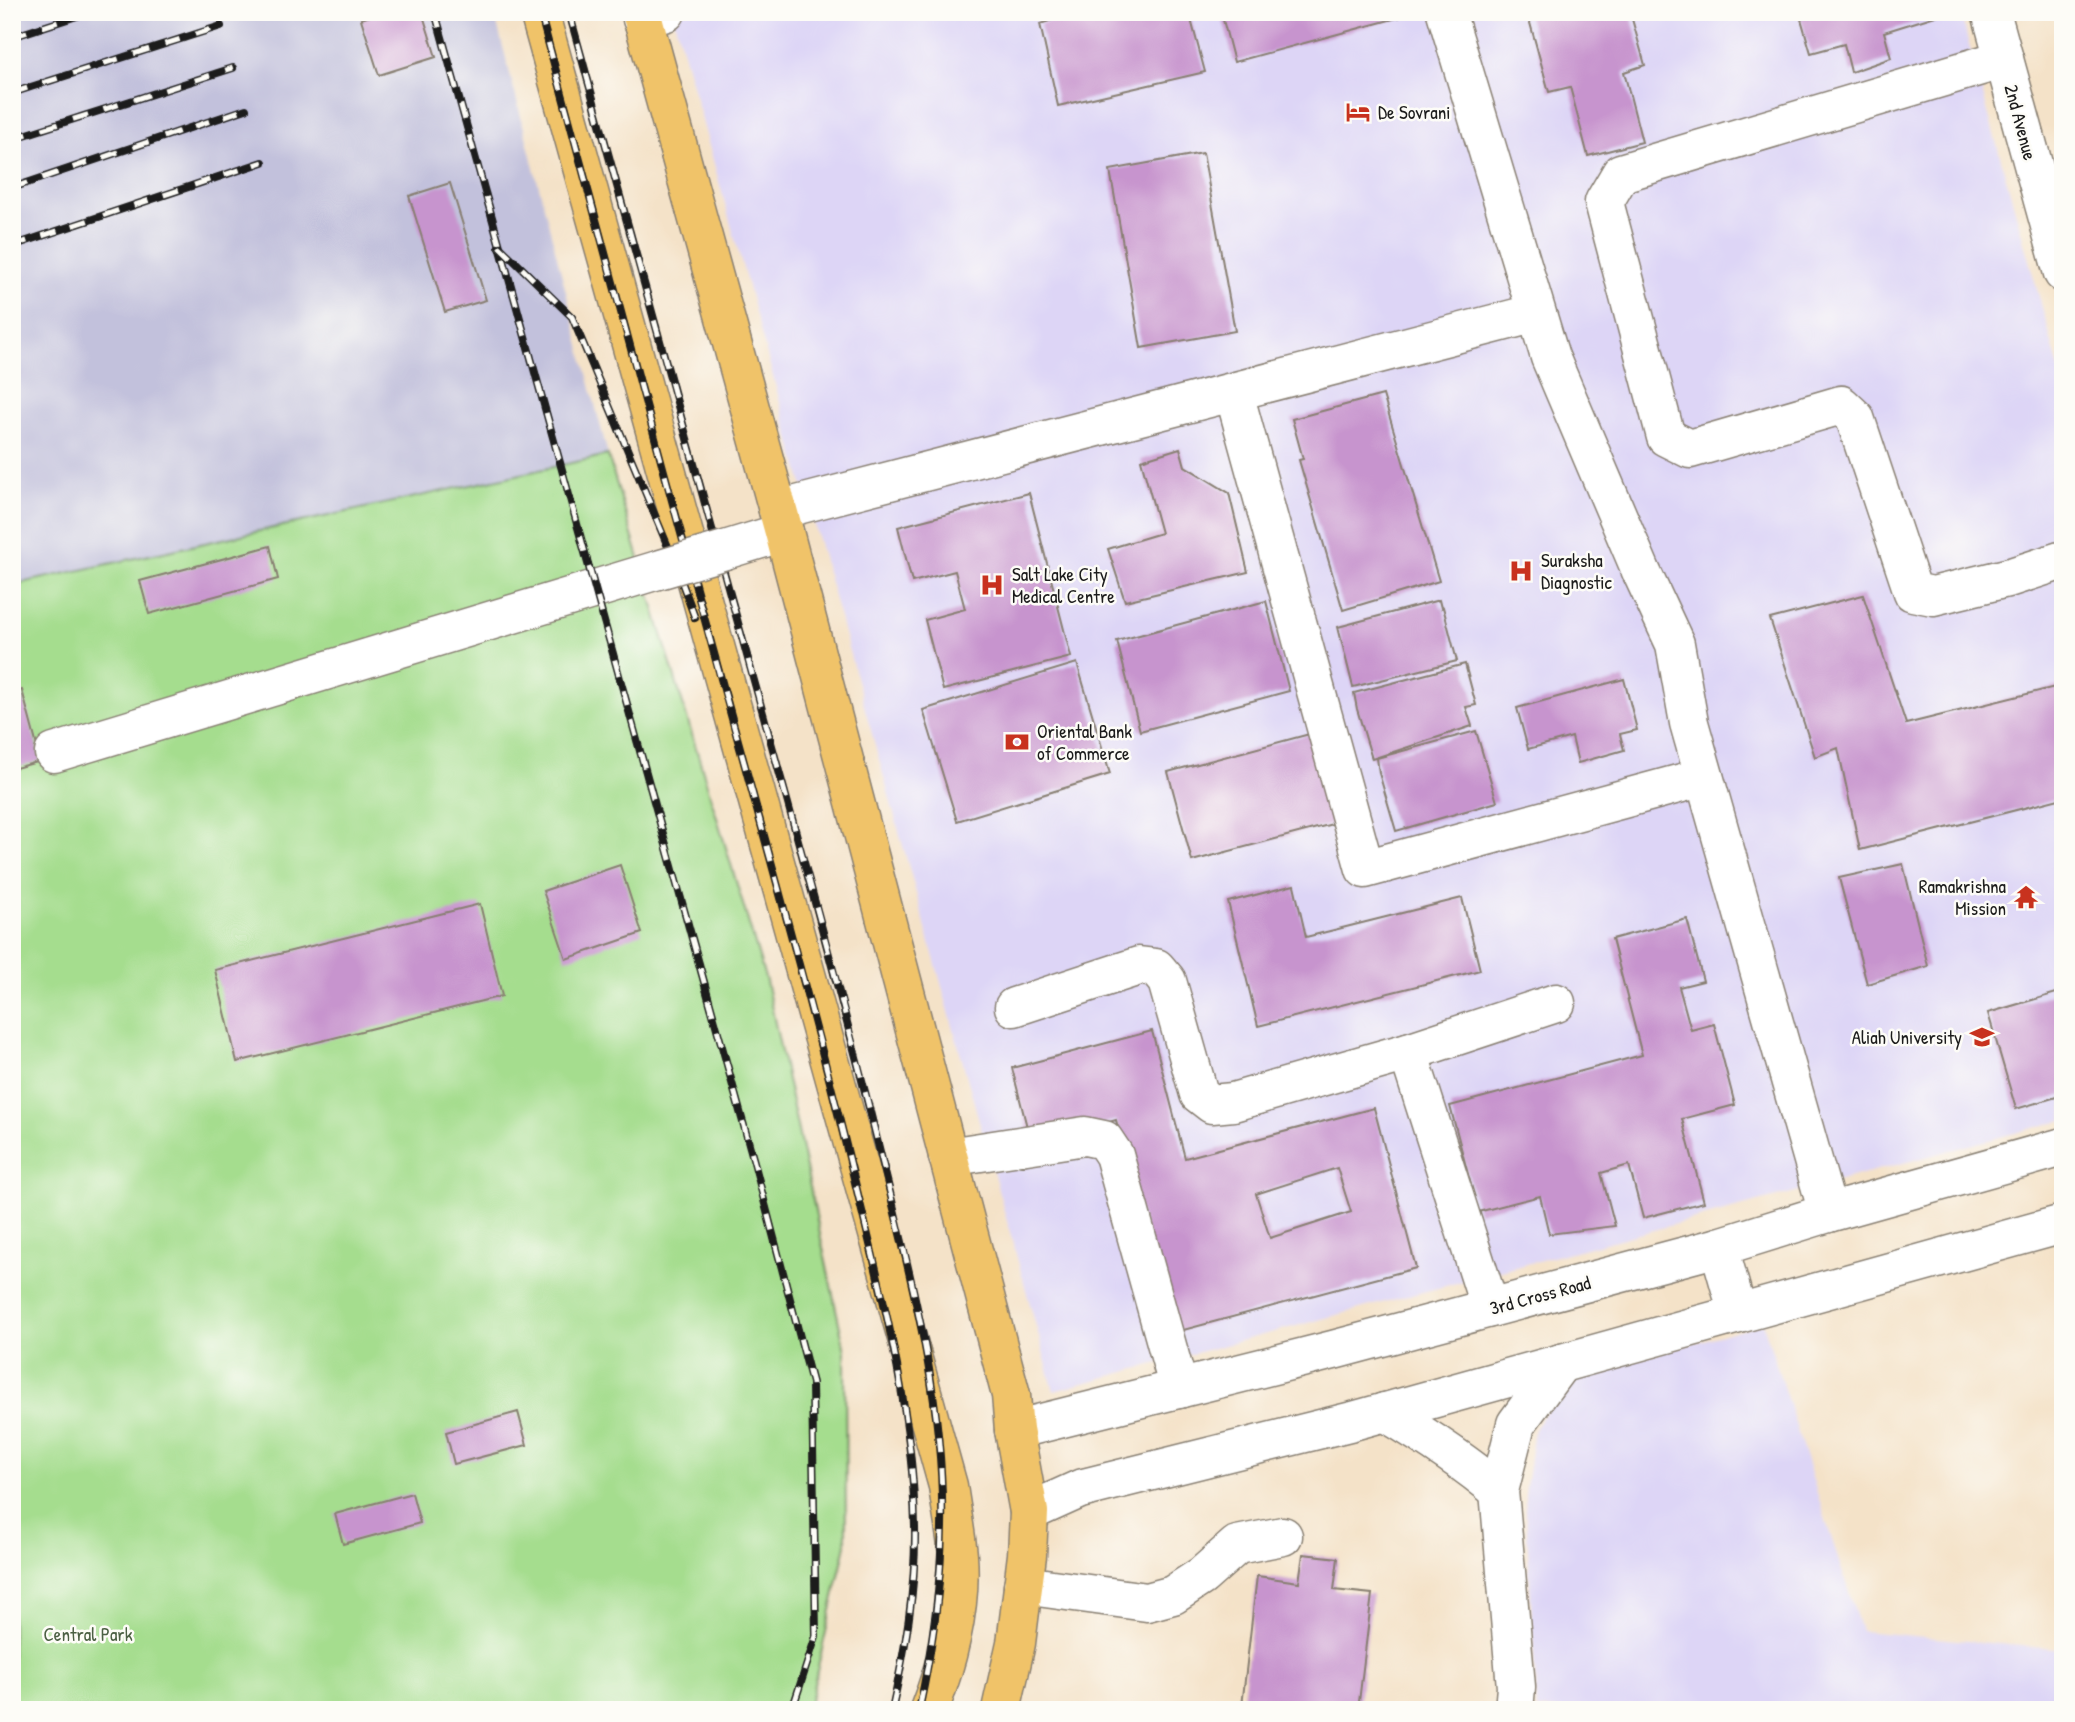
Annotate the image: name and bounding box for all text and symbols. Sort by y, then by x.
street label: 2nd Avenue [1998,81,2044,163]
hotel icon: De Sovrani [1344,98,1372,126]
place label: De Sovrani [1378,99,1451,125]
place label: Suraksha Diagnostic [1541,547,1613,595]
hospital icon: Suraksha Diagnostic [1507,557,1535,585]
place label: Salt Lake City Medical Centre [1012,561,1115,609]
hospital icon: Salt Lake City Medical Centre [978,571,1006,599]
place label: Oriental Bank of Commerce [1037,718,1132,766]
bank icon: Oriental Bank of Commerce [1003,728,1031,756]
place label: Ramakrishna Mission [1919,873,2007,921]
temple icon: Ramakrishna Mission [2012,883,2040,911]
school or university icon: Aliah University [1968,1023,1996,1051]
place label: Aliah University [1852,1024,1962,1050]
street label: 3rd Cross Road [1487,1269,1594,1321]
park label: Central Park [43,1621,133,1647]

